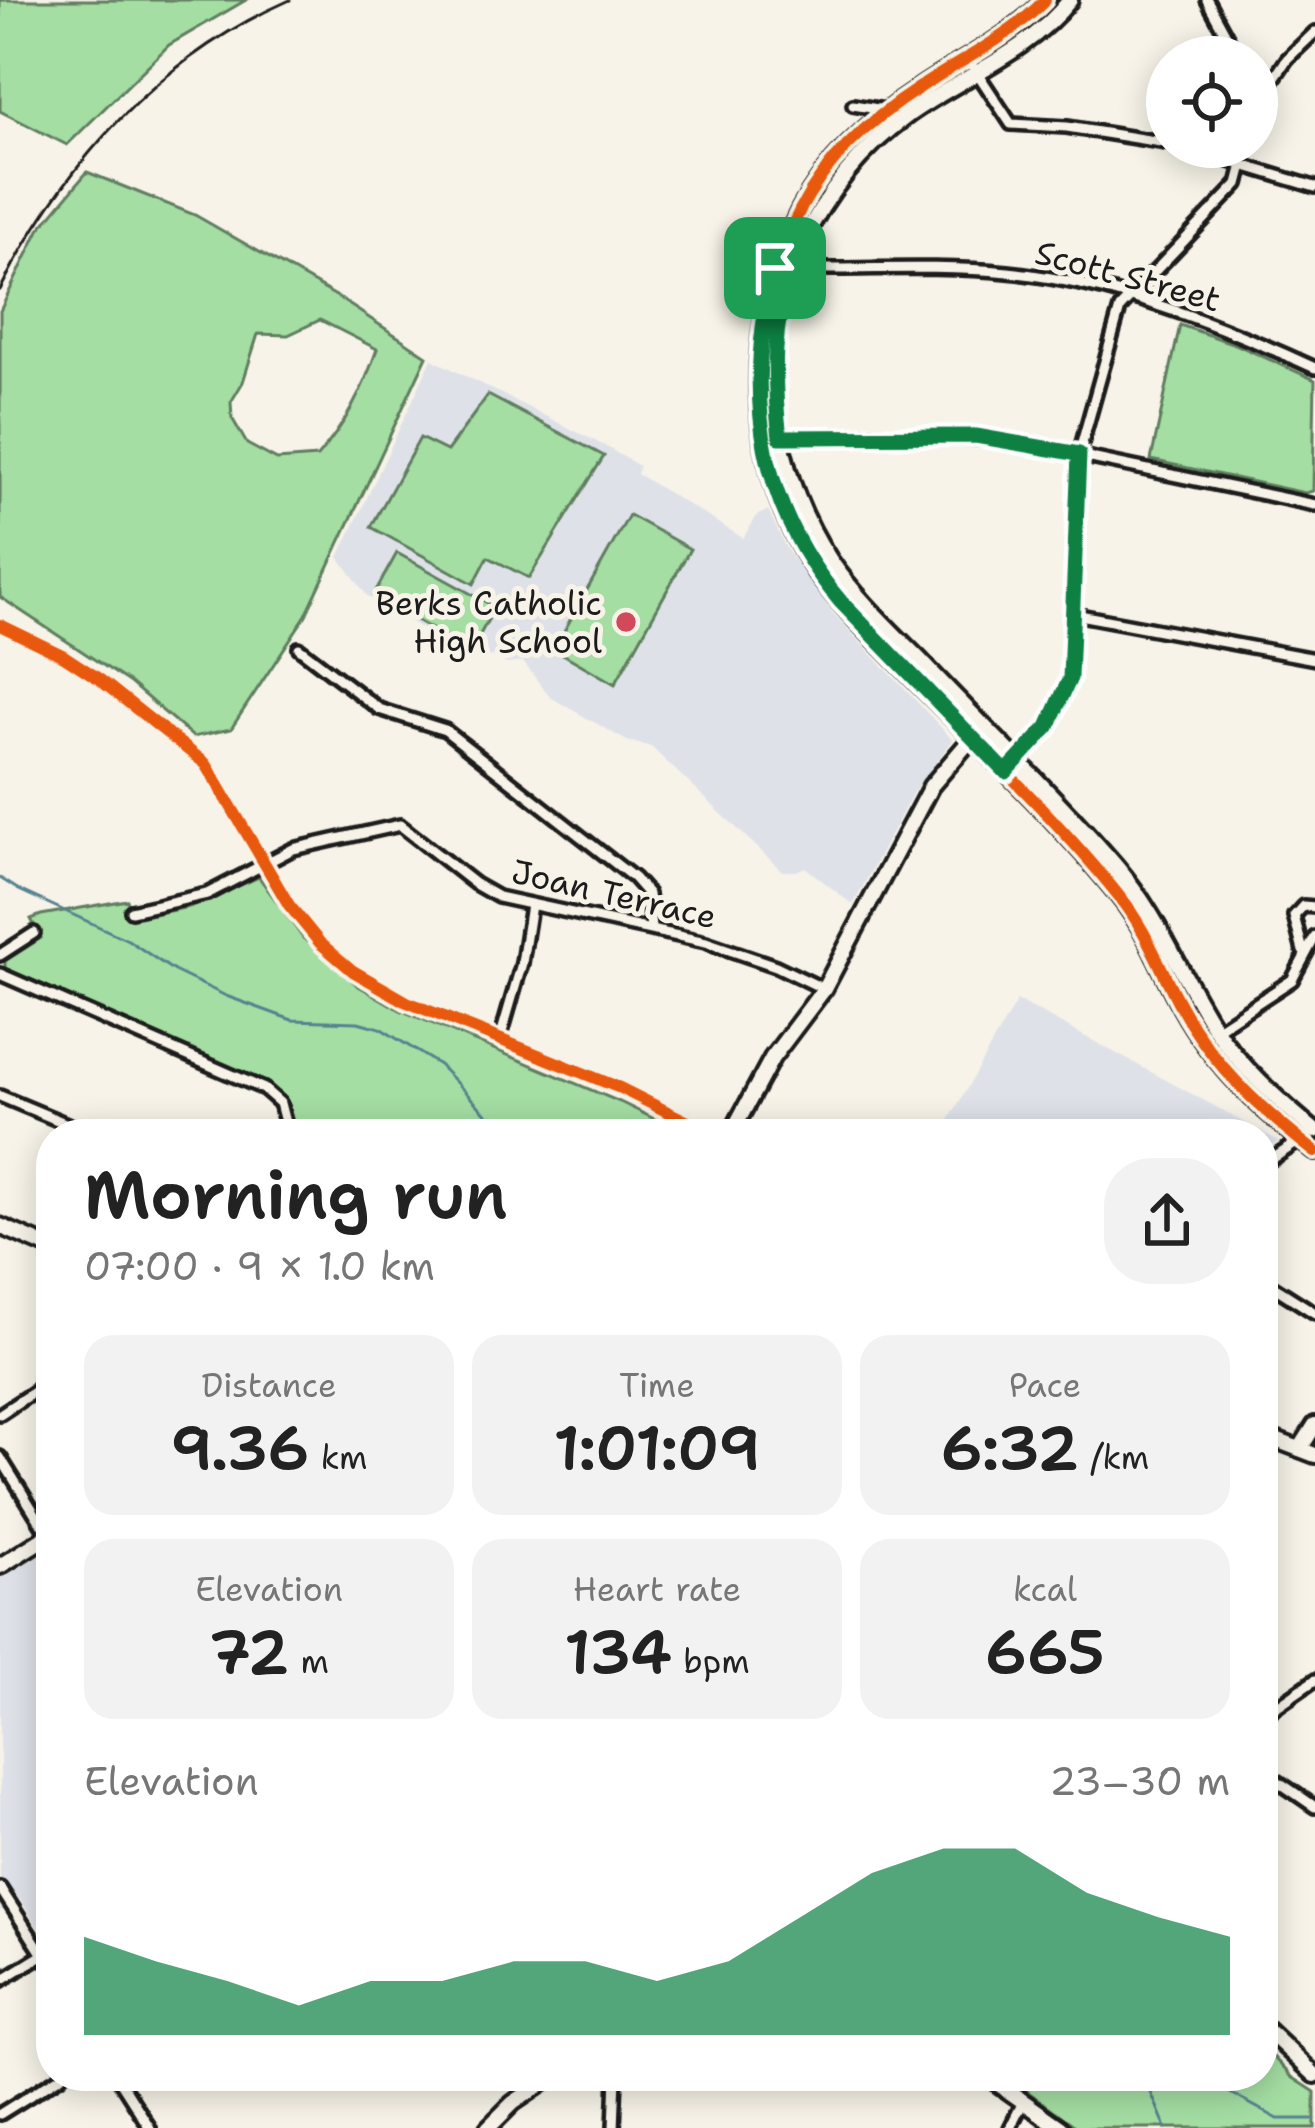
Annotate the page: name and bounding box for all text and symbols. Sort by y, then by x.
map controls [1146,36,1278,168]
button: locate [1146,36,1278,168]
pin [724,217,826,319]
street label: Scott Street [1030,230,1226,322]
icon: arrive [742,235,808,301]
place label: Berks Catholic High School [375,581,602,664]
marker: Berks Catholic High School [613,609,639,635]
street label: Joan Terrace [507,849,721,939]
text: Morning run [84,1151,508,1239]
button: share [1104,1158,1230,1284]
text: 07:00 · 9 × 1.0 km [84,1240,435,1292]
text: Distance [201,1363,337,1408]
text: Time [619,1363,695,1408]
text: Pace [1009,1363,1081,1408]
text: 9.36 [170,1408,310,1488]
text: 1:01:09 [554,1408,760,1488]
text: 6:32 [941,1408,1079,1488]
text: km [310,1435,368,1480]
text: /km [1079,1435,1149,1480]
text: Elevation [195,1567,343,1612]
text: Heart rate [573,1567,741,1612]
text: kcal [1013,1567,1077,1612]
text: 72 [209,1612,289,1692]
text: 134 [564,1612,672,1692]
text: 665 [985,1612,1105,1692]
text: m [289,1639,329,1684]
text: bpm [672,1639,750,1684]
text: Elevation [84,1755,259,1807]
text: 23–30 m [1049,1755,1230,1807]

